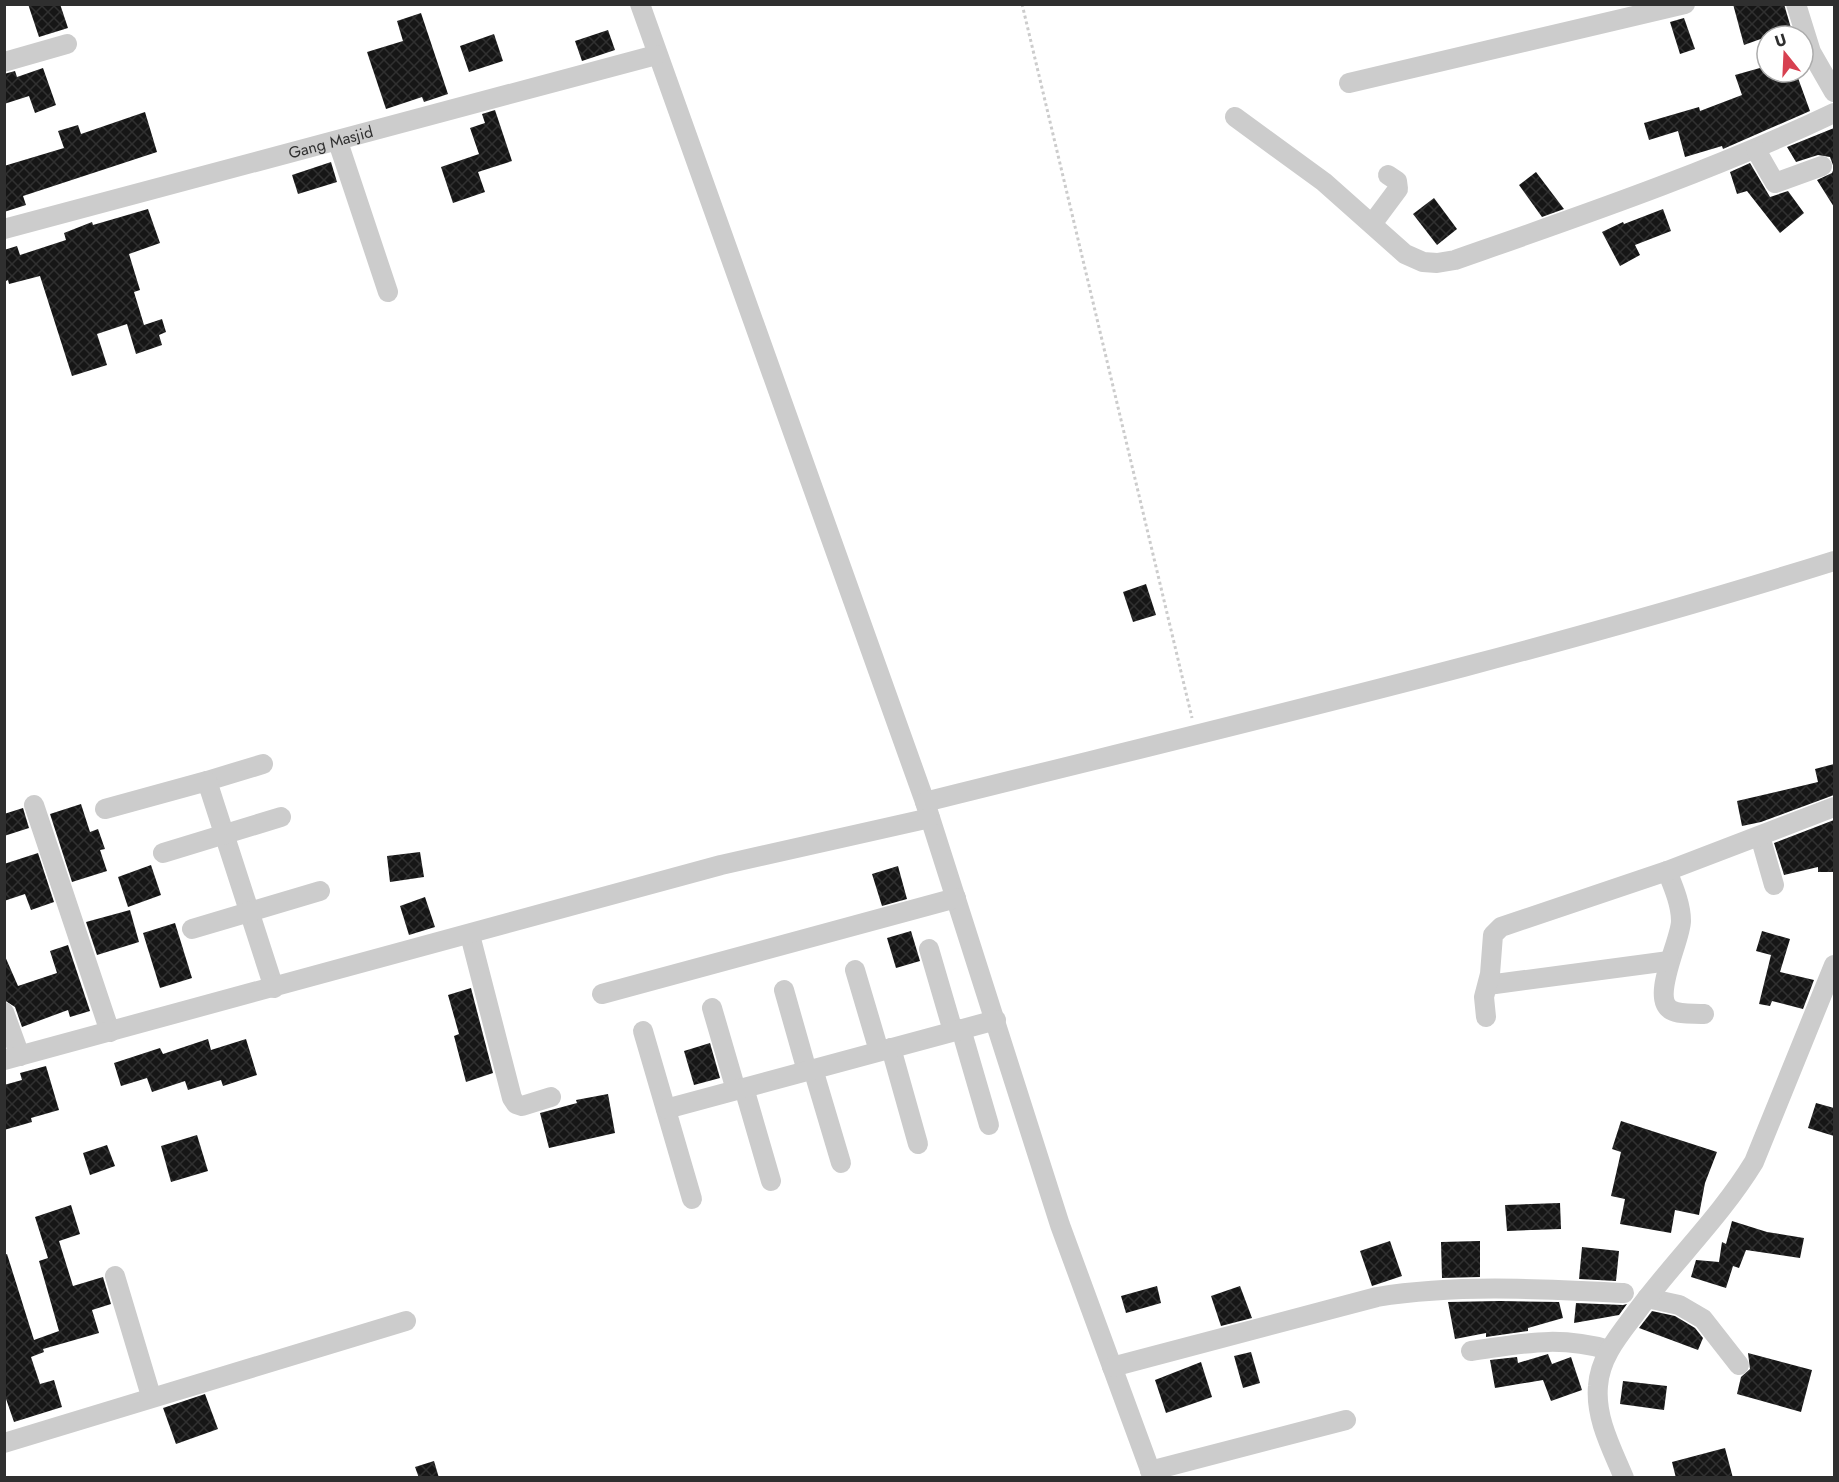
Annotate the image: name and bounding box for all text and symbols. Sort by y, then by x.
north arrow [1755,24,1815,84]
text: U [1772,28,1789,53]
street label: Gang Masjid [286,120,376,165]

